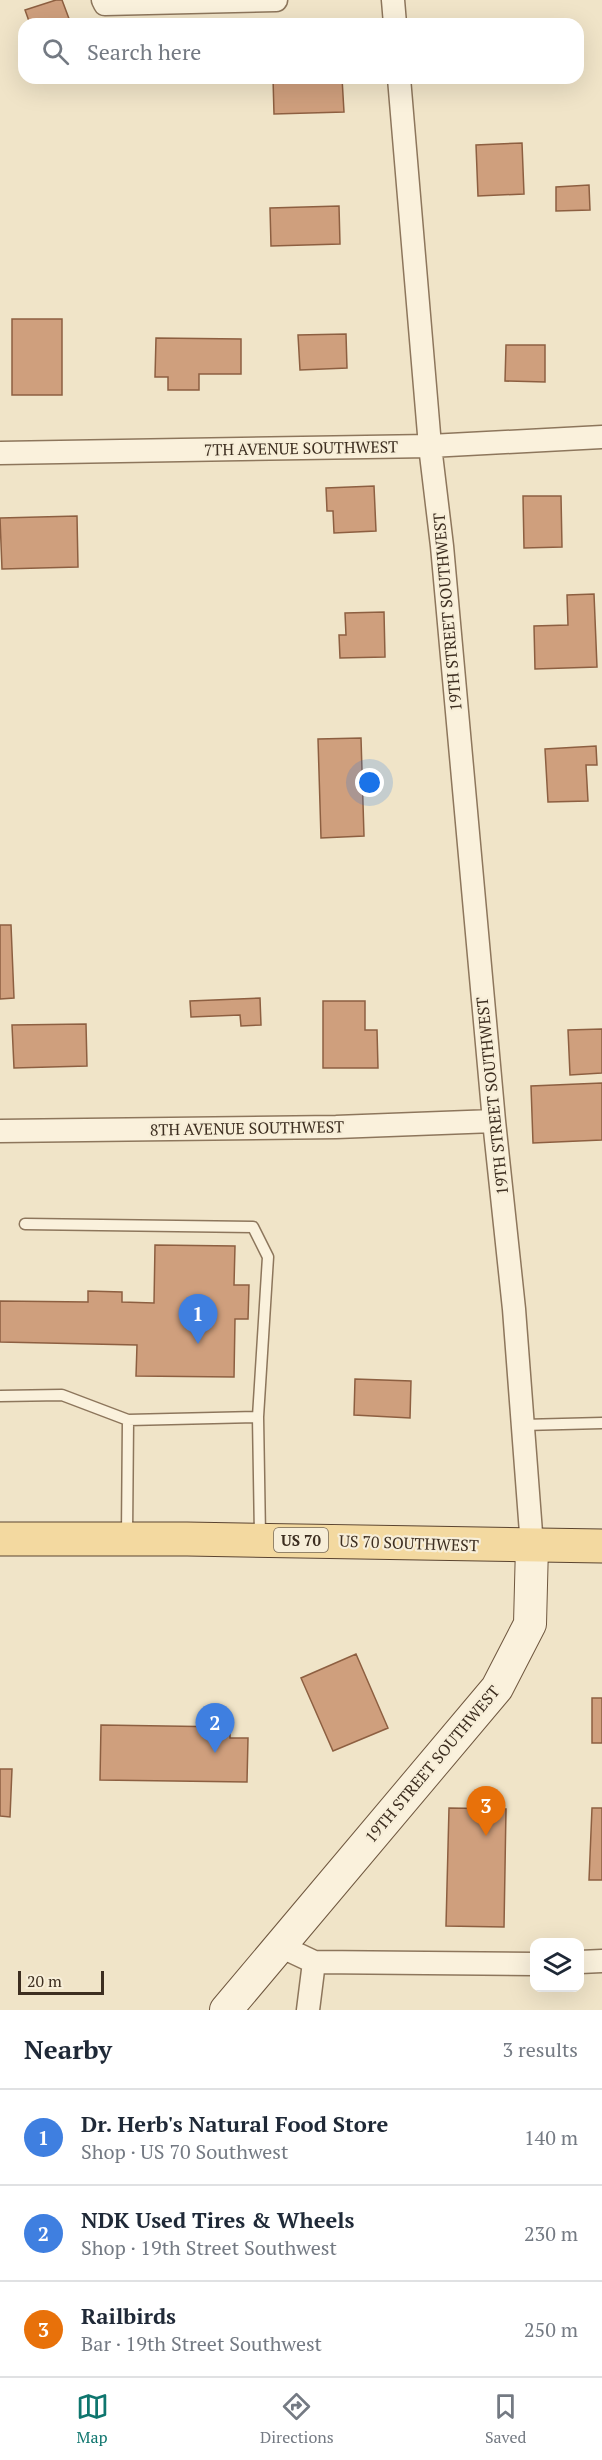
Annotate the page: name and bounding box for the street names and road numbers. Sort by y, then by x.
street label: 7TH AVENUE SOUTHWEST [204,435,398,461]
street label: 19TH STREET SOUTHWEST [427,512,467,712]
street label: 19TH STREET SOUTHWEST [471,996,513,1196]
street label: 8TH AVENUE SOUTHWEST [150,1115,344,1141]
road number: US 70 [274,1528,328,1552]
street label: US 70 SOUTHWEST [339,1530,479,1556]
street label: 19TH STREET SOUTHWEST [360,1681,504,1847]

